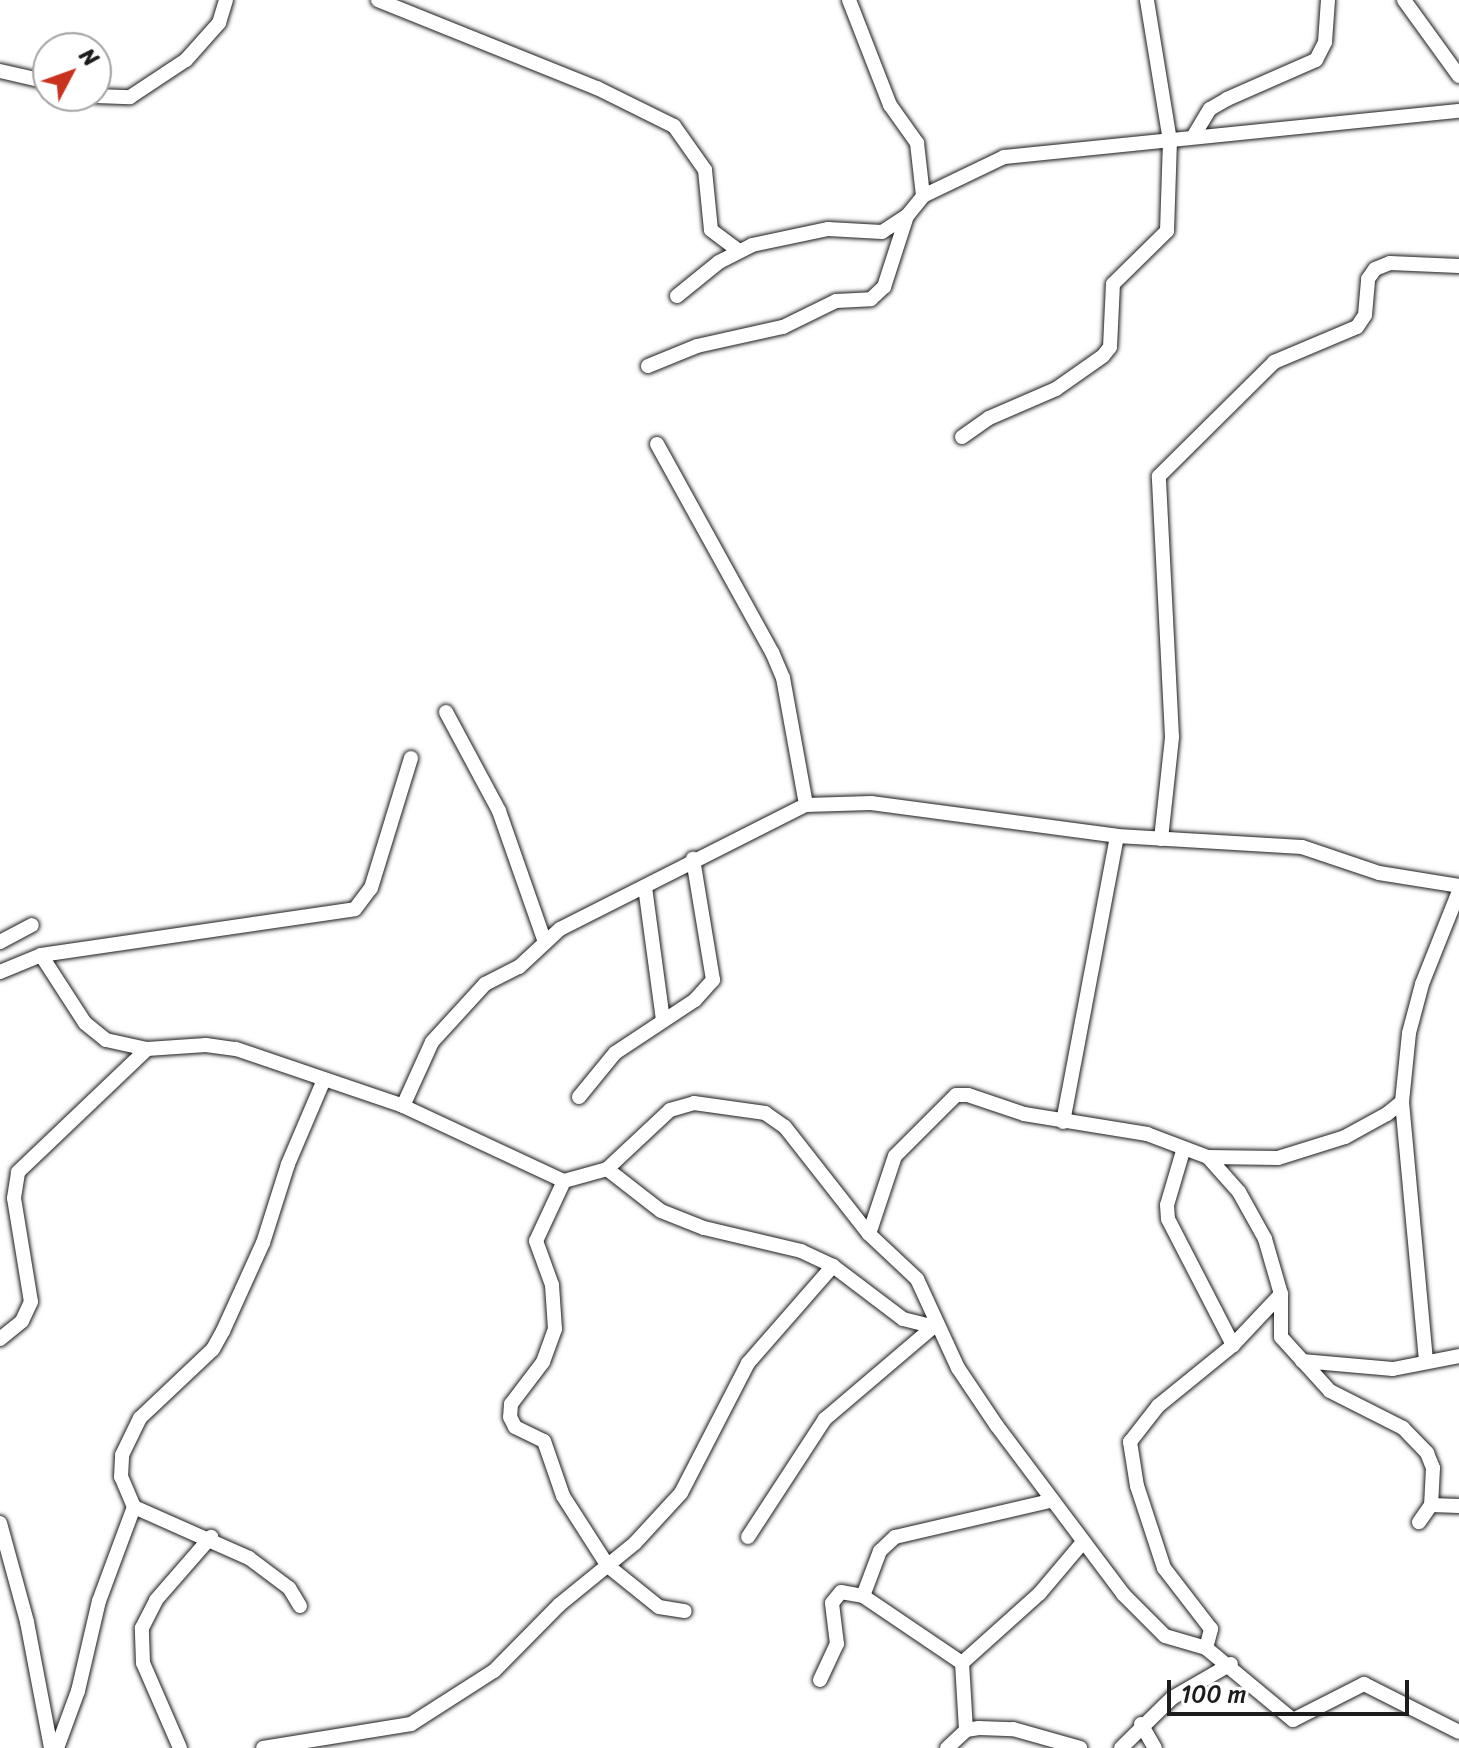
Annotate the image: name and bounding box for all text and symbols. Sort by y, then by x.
north arrow [32,32,112,112]
text: N [69,39,109,76]
scale bar [1171,1664,1413,1714]
text: 100 m [1181,1673,1246,1715]

